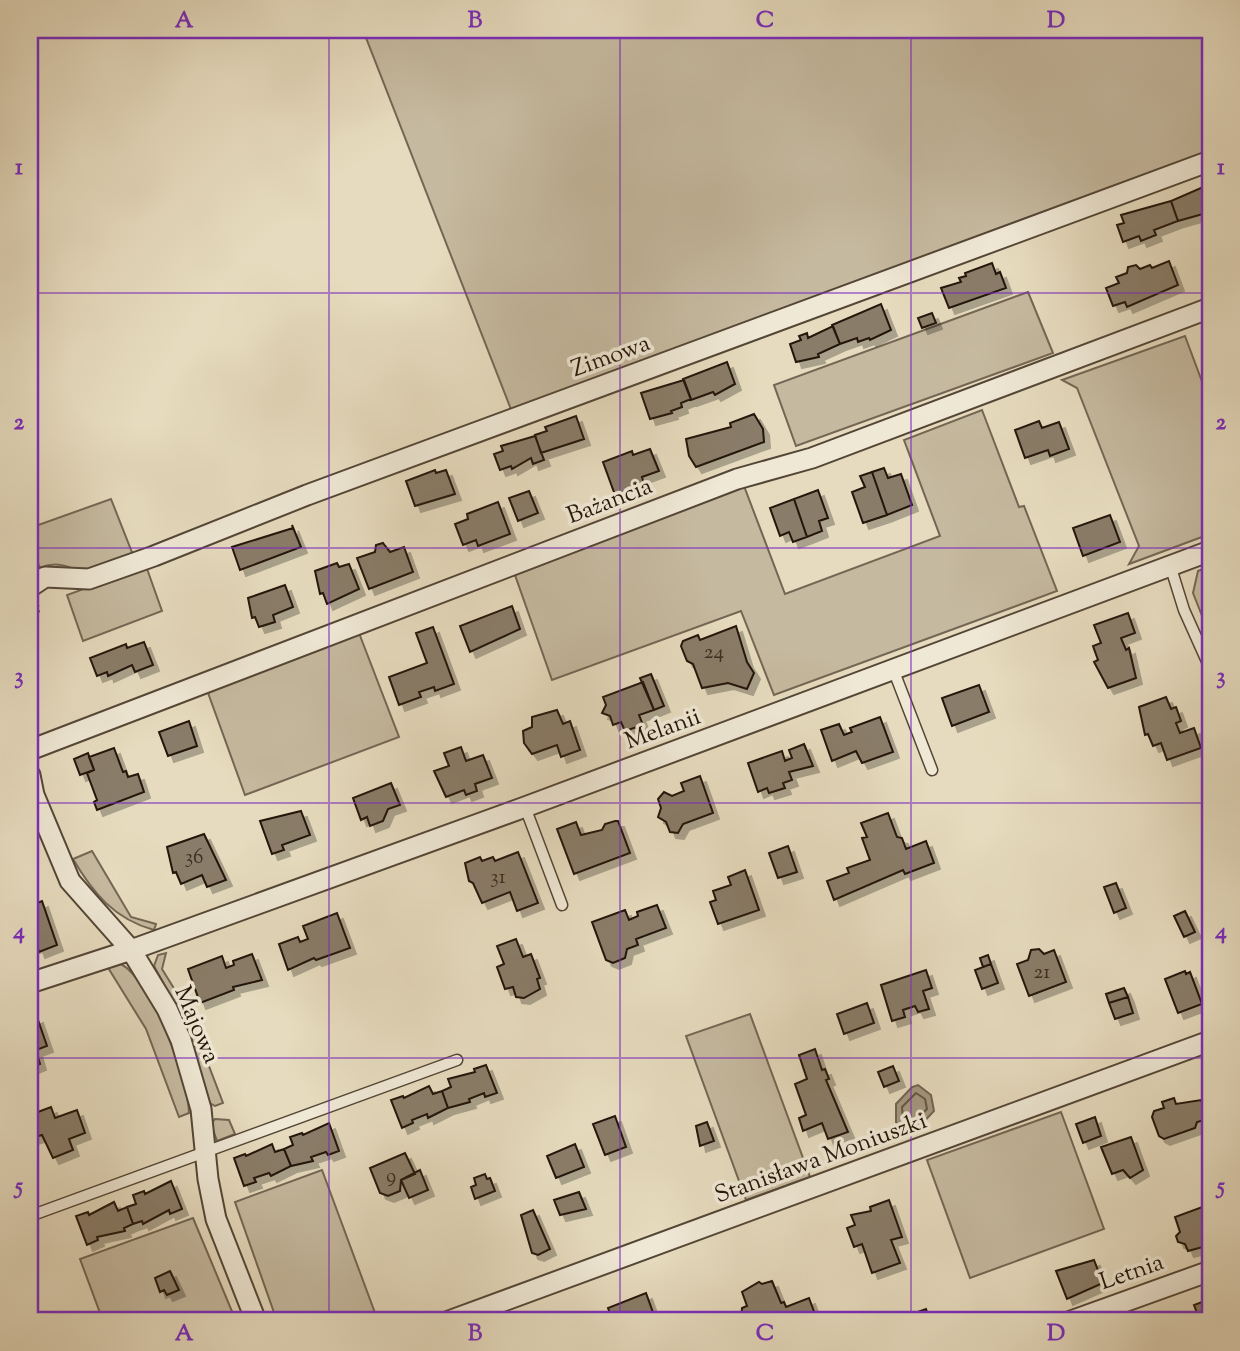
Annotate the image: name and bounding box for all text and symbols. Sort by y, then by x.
text: A [175,5,194,38]
text: B [468,5,483,38]
text: C [756,5,774,38]
text: D [1047,5,1065,38]
text: 1 [15,152,23,185]
text: 1 [1217,152,1225,185]
street label: Zimowa [567,327,655,387]
text: 2 [14,407,25,440]
text: 2 [1216,407,1227,440]
street label: Bażancia [562,470,658,534]
house number: 24 [704,638,724,668]
text: 3 [14,661,24,694]
text: 3 [1216,661,1226,694]
street label: Melanii [620,701,706,759]
house number: 36 [185,843,203,873]
house number: 31 [490,863,506,893]
text: 4 [12,916,25,949]
text: 4 [1214,916,1227,949]
house number: 21 [1034,958,1050,988]
street label: Majowa [165,981,227,1069]
street label: Stanisława Moniuszki [710,1105,932,1213]
house number: 9 [386,1162,396,1192]
text: 5 [13,1171,23,1204]
text: 5 [1215,1171,1225,1204]
street label: Letnia [1095,1246,1169,1300]
text: A [175,1318,194,1351]
text: B [468,1318,483,1351]
text: C [756,1318,774,1351]
text: D [1047,1318,1065,1351]

